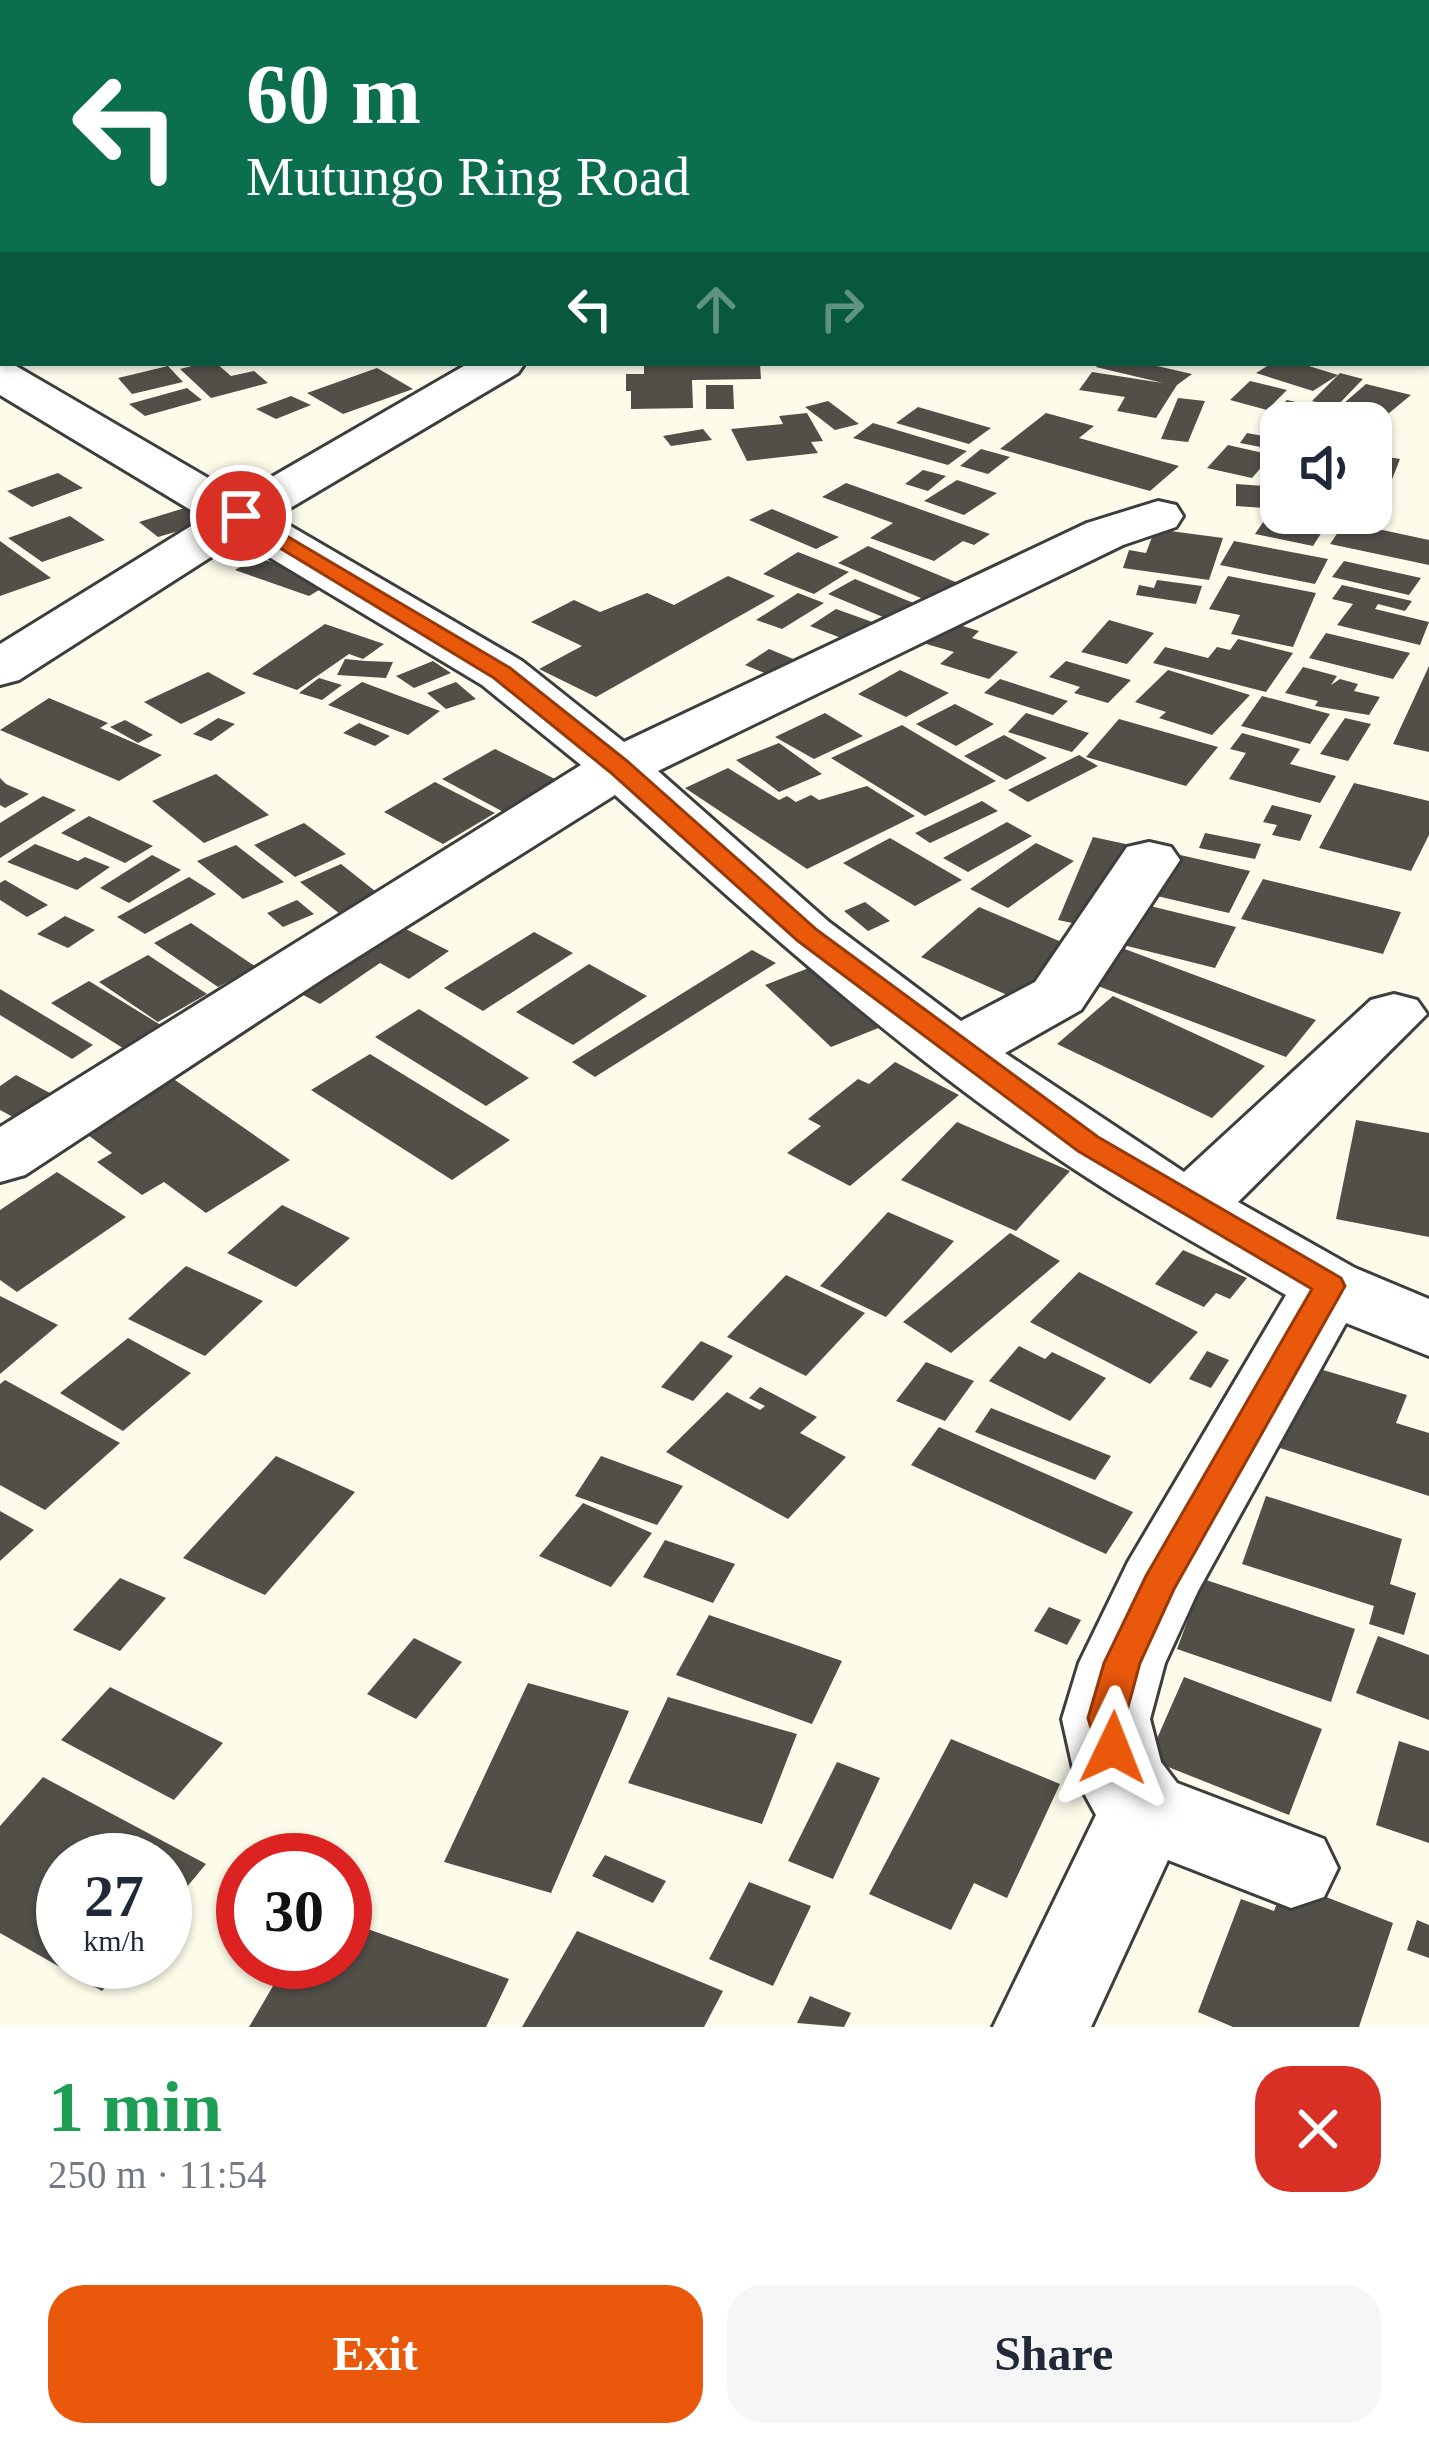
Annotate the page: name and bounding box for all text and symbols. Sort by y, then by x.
icon: left [48,48,204,204]
text: 60 m [246,48,421,141]
text: Mutungo Ring Road [246,147,690,207]
icon: left [557,276,623,342]
icon: ahead [683,276,749,342]
icon: right [809,276,875,342]
map controls [1260,402,1392,534]
button: sound [1260,402,1392,534]
pin [190,465,292,567]
icon: arrive [208,483,274,549]
position arrow [1050,1685,1176,1811]
speed limit sign: 30 [216,1833,372,1989]
text: 27 [84,1863,144,1929]
text: km/h [83,1924,145,1957]
button: close [1255,2066,1381,2192]
text: 1 min [48,2067,222,2147]
text: 250 m · 11:54 [48,2153,266,2196]
button: Exit [48,2285,703,2423]
button: Share [727,2285,1381,2423]

